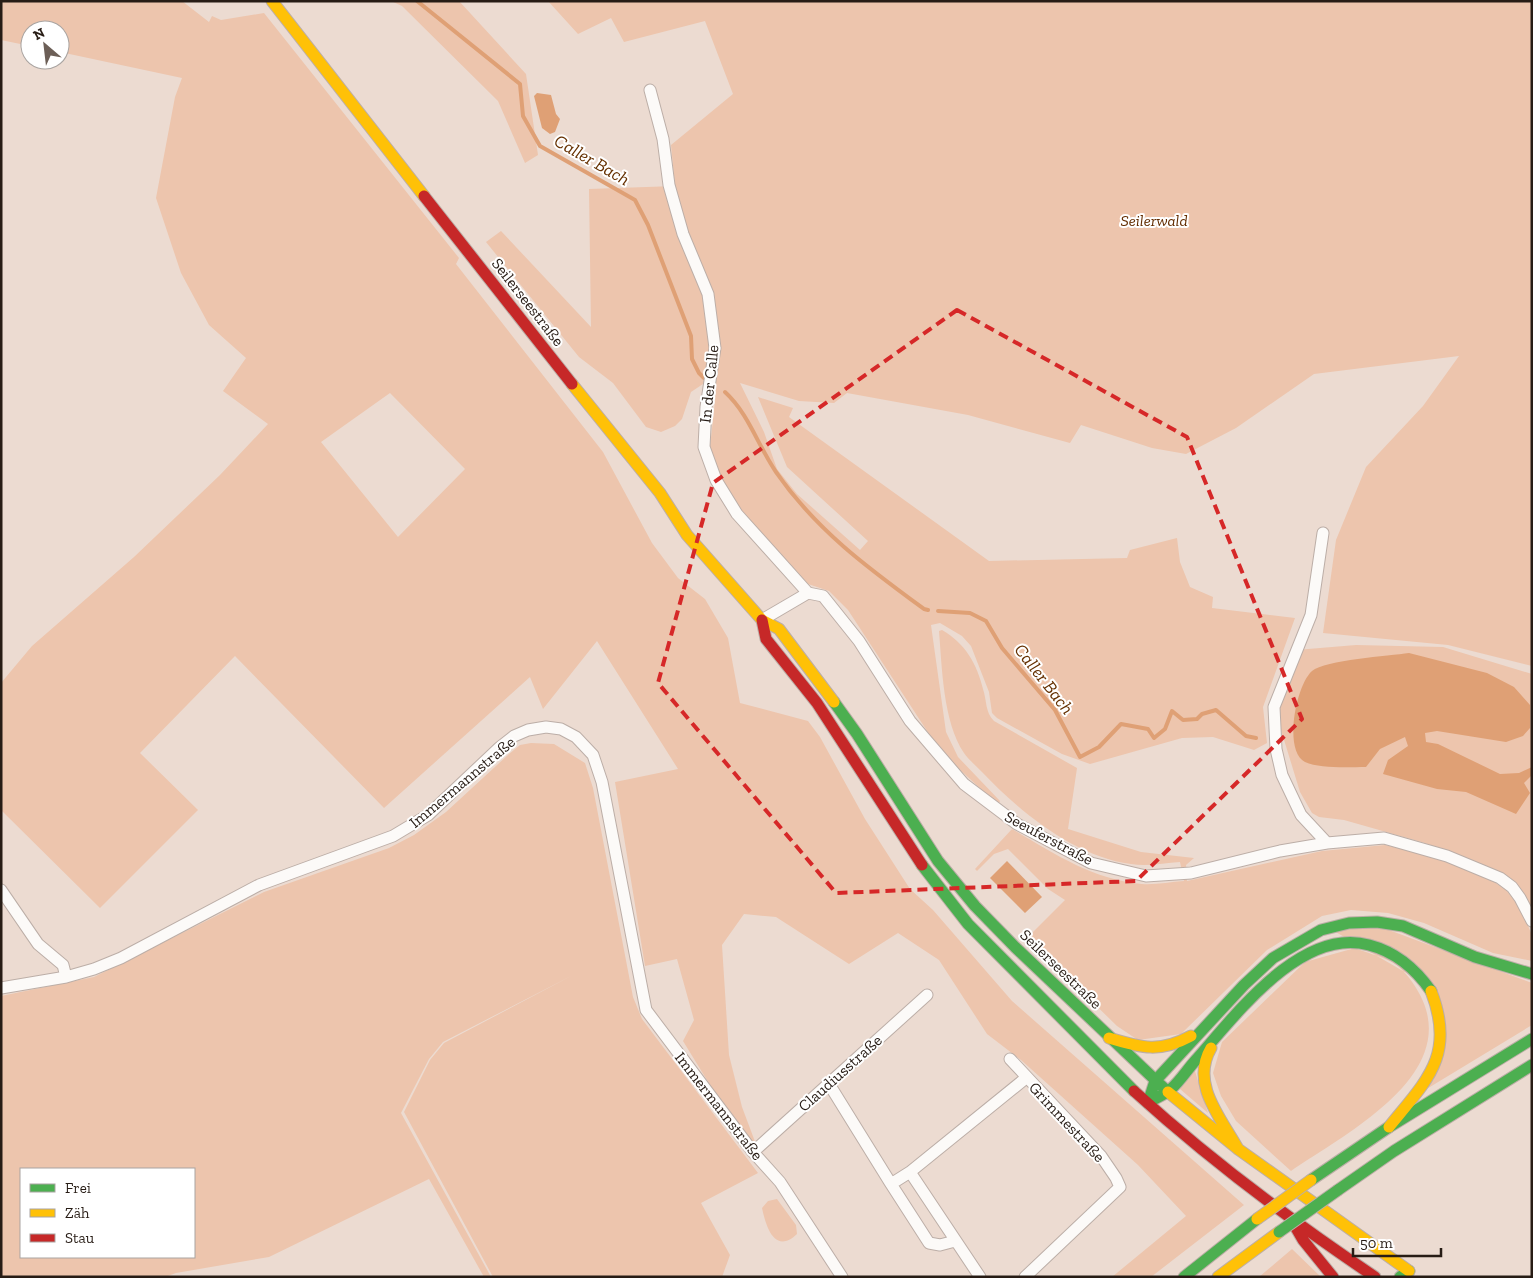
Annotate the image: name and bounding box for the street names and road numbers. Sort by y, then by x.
street label: Seilerseestraße [488,254,568,350]
street label: In der Calle [695,344,723,424]
street label: Immermannstraße [405,732,519,832]
street label: Seeuferstraße [1002,807,1096,869]
street label: Seilerseestraße [1016,925,1106,1013]
street label: Claudiusstraße [794,1031,886,1115]
street label: Immermannstraße [671,1048,767,1164]
street label: Grimmestraße [1025,1078,1109,1166]

